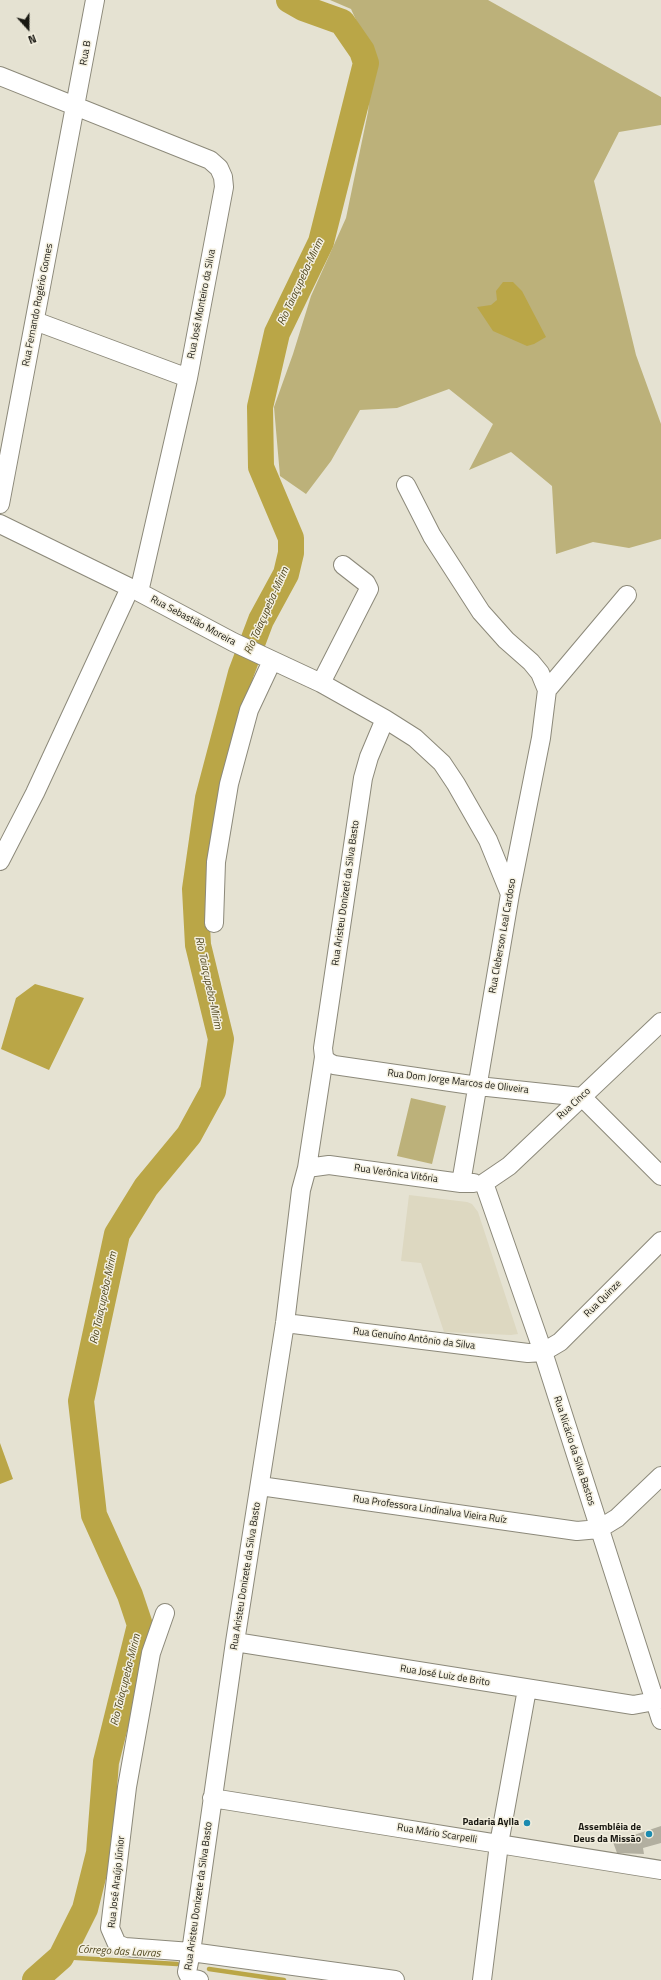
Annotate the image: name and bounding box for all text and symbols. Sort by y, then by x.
north arrow [8,8,48,48]
text: N [26,30,39,48]
street label: Rua B [78,40,94,66]
water label: Rio Taiaçupeba-Mirim [275,237,327,327]
street label: Rua Fernando Rogério Gomes [20,243,56,367]
street label: Rua José Monteiro da Silva [185,248,219,360]
water label: Rio Taiaçupeba-Mirim [242,565,292,657]
street label: Rua Sebastião Moreira [148,593,238,649]
street label: Rua Aristeu Donizeti da Silva Basto [330,820,362,966]
street label: Rua Cleberson Leal Cardoso [487,878,519,994]
water label: Rio Taiaçupeba-Mirim [192,936,224,1030]
street label: Rua Dom Jorge Marcos de Oliveira [387,1067,529,1097]
street label: Rua Cinco [555,1086,593,1122]
street label: Rua Verônica Vitória [353,1162,439,1186]
water label: Rio Taiaçupeba-Mirim [88,1251,120,1345]
street label: Rua Quinze [582,1278,624,1320]
street label: Rua Genuíno Antônio da Silva [352,1326,476,1352]
street label: Rua Nicácio da Silva Bastos [551,1395,597,1507]
street label: Rua Professora Lindinalva Vieira Ruíz [352,1493,508,1527]
street label: Rua Aristeu Donizete da Silva Basto [228,1501,264,1651]
water label: Rio Taiaçupeba-Mirim [108,1633,144,1727]
street label: Rua José Luiz de Brito [399,1663,491,1689]
place label: Padaria Aylla [462,1817,519,1829]
marker: Padaria Aylla [522,1818,532,1828]
street label: Rua Aristeu Donizete da Silva Basto [183,1821,215,1971]
street label: Rua Mário Scarpelli [396,1822,478,1846]
place label: Assembléia de Deus da Missão [573,1822,641,1846]
marker: Assembléia de Deus da Missão [644,1829,654,1839]
street label: Rua José Araújo Júnior [106,1835,128,1929]
water label: Córrego das Lavras [77,1943,161,1961]

